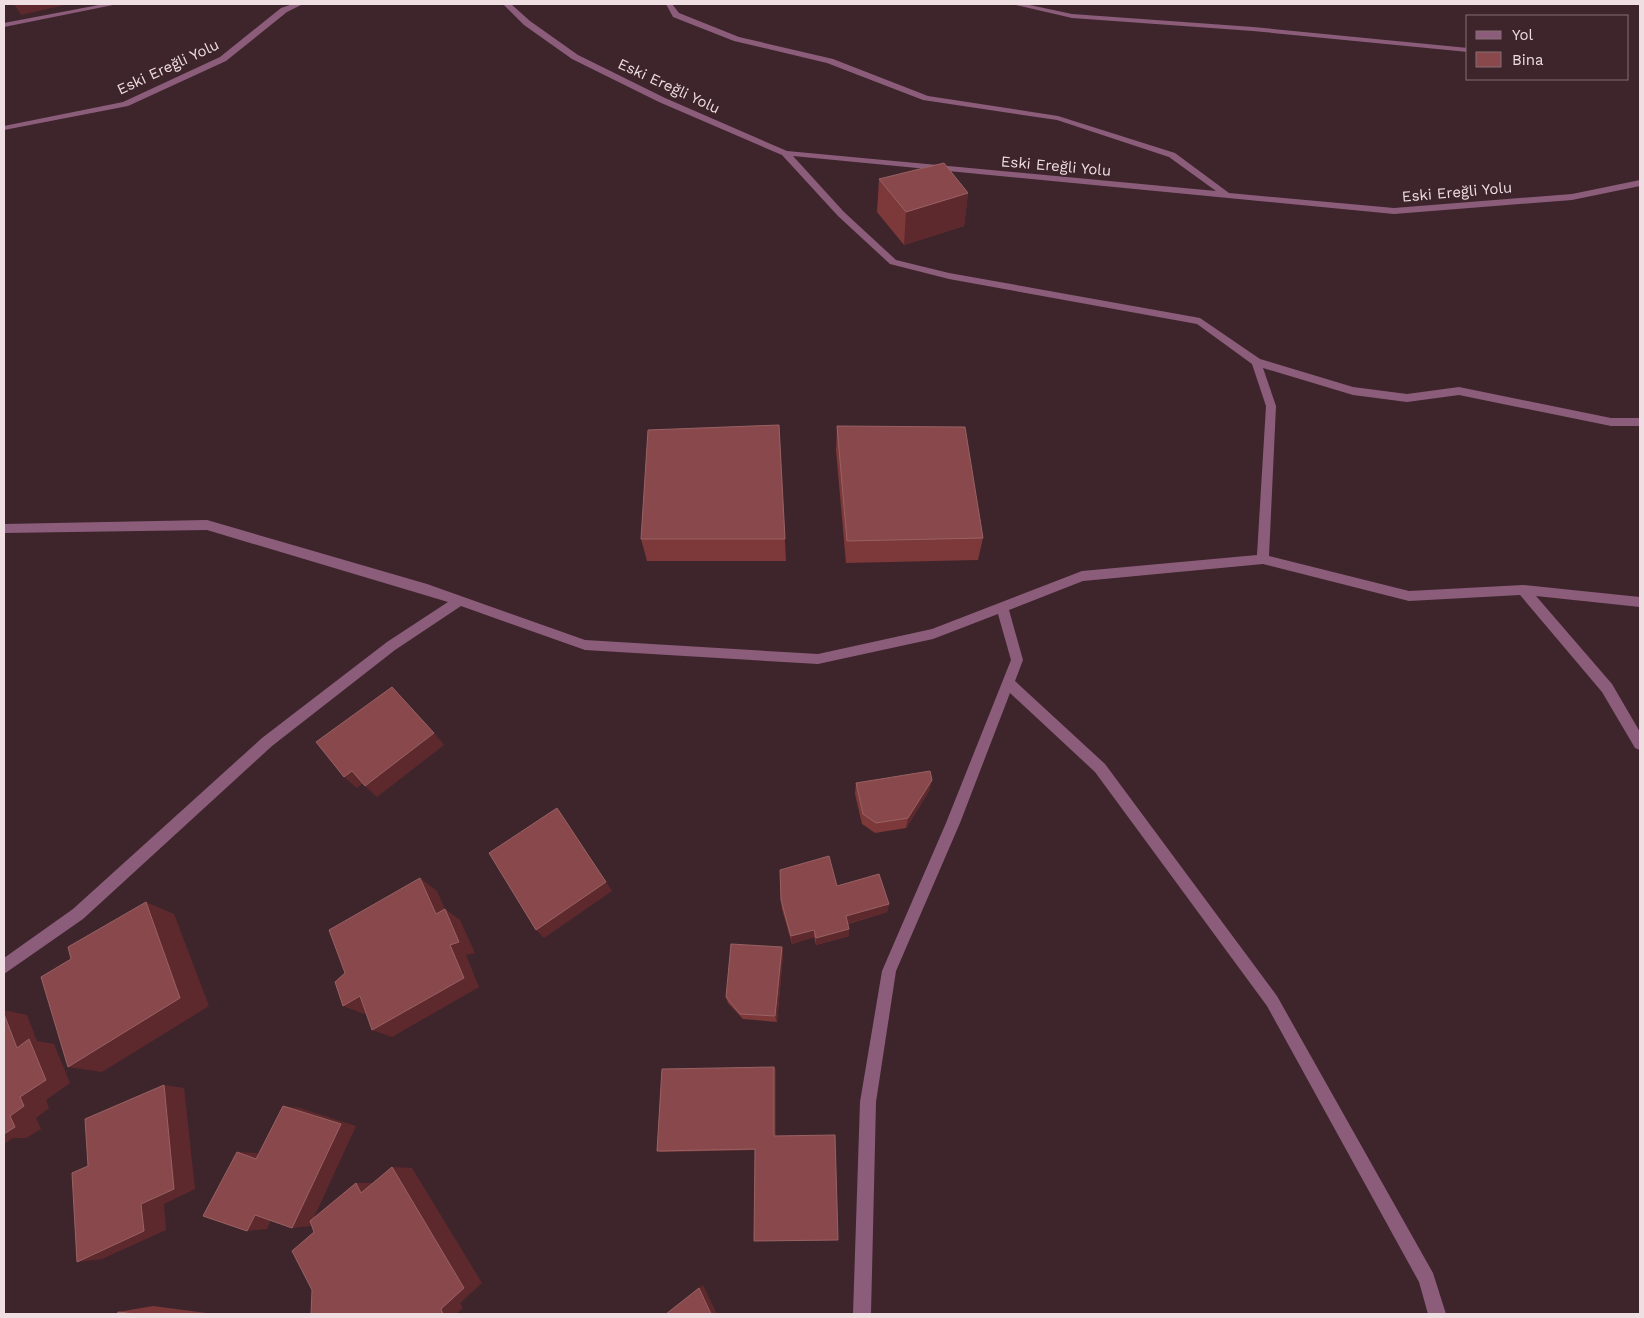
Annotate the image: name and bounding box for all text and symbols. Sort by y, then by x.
legend [1466,15,1629,80]
text: Yol [1512,26,1534,44]
street label: Eski Ereğli Yolu [114,35,222,99]
text: Bina [1512,51,1544,69]
street label: Eski Ereğli Yolu [615,54,723,118]
street label: Eski Ereğli Yolu [1000,152,1112,180]
street label: Eski Ereğli Yolu [1401,178,1513,206]

